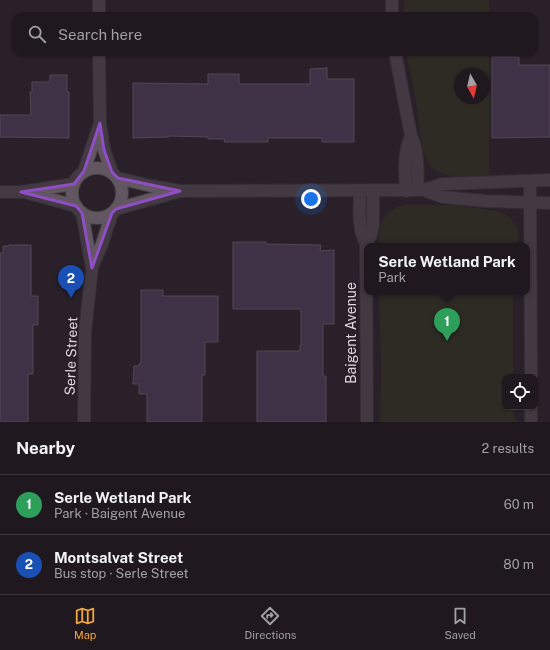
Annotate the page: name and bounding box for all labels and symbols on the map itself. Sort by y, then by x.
north arrow [454,68,490,104]
your location [301,189,321,209]
pin: 2 [58,265,84,298]
street label: Baigent Avenue [343,282,359,384]
pin: 1 [434,308,460,341]
street label: Serle Street [62,316,80,396]

